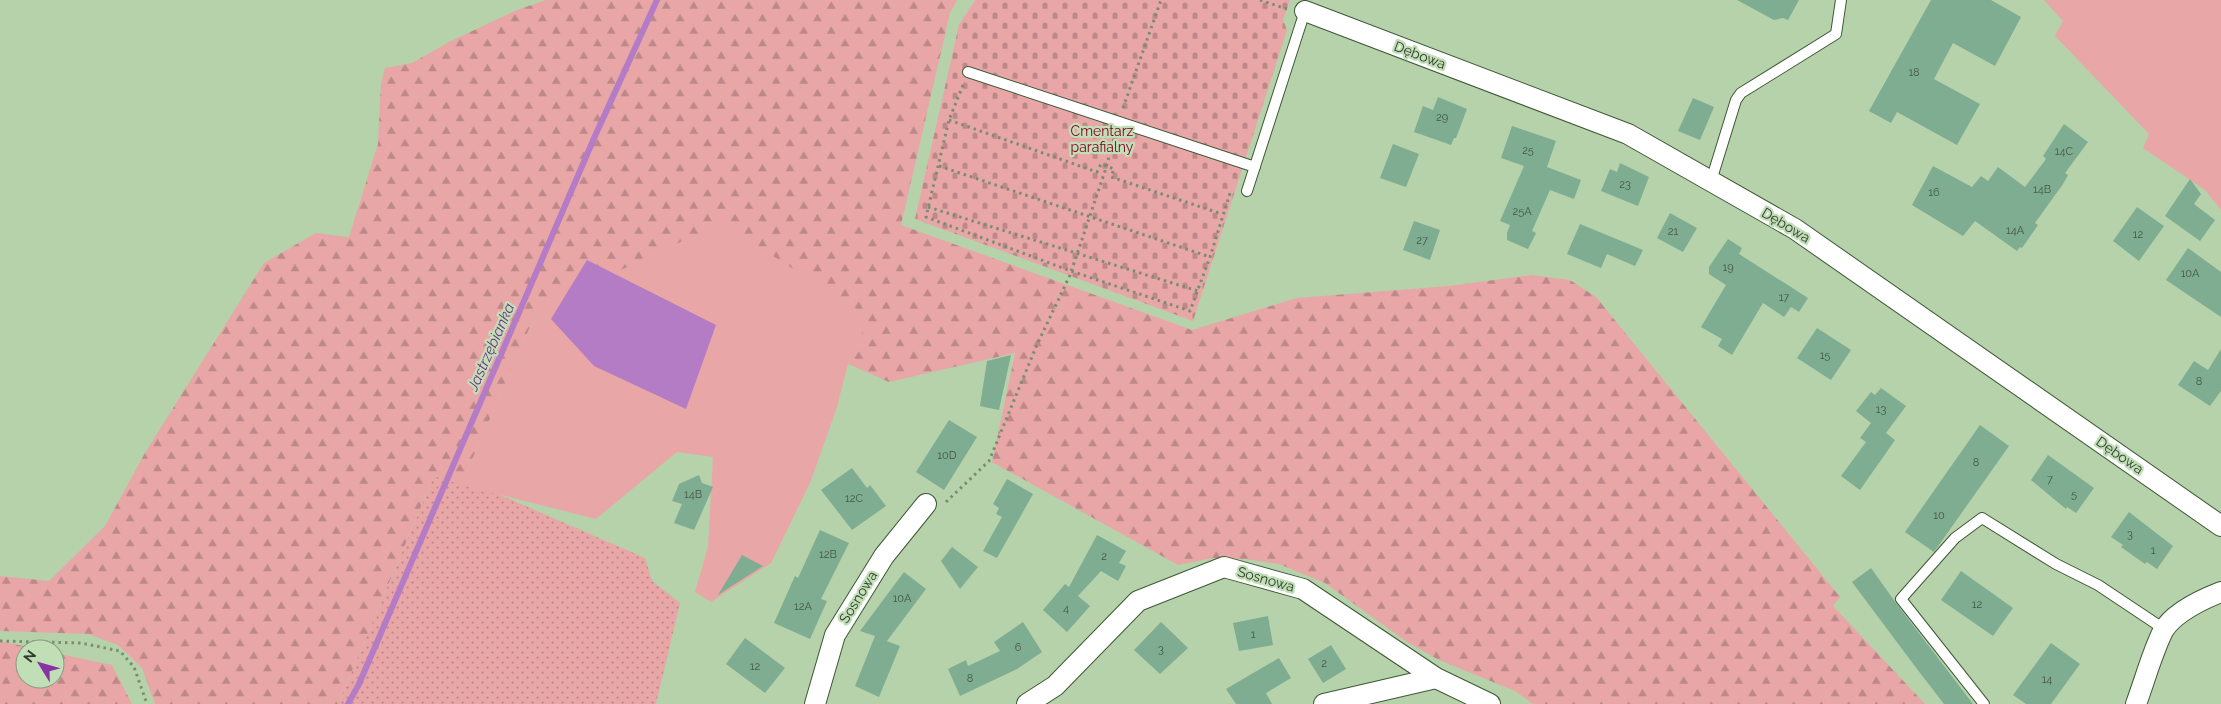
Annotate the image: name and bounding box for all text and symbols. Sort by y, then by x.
street label: Dębowa [1392,38,1448,72]
house number: 18 [1908,66,1920,79]
house number: 29 [1436,111,1448,124]
park label: Cmentarz parafialny [1071,123,1134,155]
house number: 25 [1522,144,1534,157]
house number: 14C [2055,145,2074,158]
house number: 23 [1619,178,1631,191]
house number: 14B [2033,183,2051,196]
house number: 16 [1928,186,1940,199]
street label: Dębowa [1759,204,1813,246]
house number: 25A [1512,205,1532,218]
house number: 14A [2006,224,2025,237]
house number: 21 [1668,225,1679,238]
house number: 12 [2133,228,2143,241]
house number: 27 [1416,234,1428,247]
house number: 19 [1722,261,1734,274]
house number: 10A [2181,267,2200,280]
house number: 17 [1779,291,1789,304]
water label: Jastrzębianka [463,300,518,395]
house number: 15 [1820,349,1830,362]
house number: 8 [2196,375,2202,388]
house number: 13 [1876,403,1886,416]
street label: Dębowa [2093,433,2147,477]
house number: 10D [937,449,957,462]
house number: 8 [1973,456,1979,469]
house number: 7 [2047,473,2053,486]
house number: 14B [684,488,702,501]
house number: 5 [2071,488,2077,501]
house number: 12C [845,492,863,505]
house number: 10 [1933,509,1945,522]
house number: 3 [2127,528,2133,541]
house number: 1 [2151,544,2156,557]
house number: 12B [819,548,837,561]
house number: 2 [1101,550,1107,563]
street label: Sosnowa [1236,563,1296,595]
street label: Sosnowa [836,568,880,626]
house number: 10A [893,592,912,605]
house number: 12 [1972,598,1982,611]
house number: 12A [794,600,813,613]
house number: 4 [1063,602,1069,615]
house number: 1 [1251,628,1256,641]
north arrow [15,639,65,689]
house number: 6 [1015,641,1022,654]
house number: 3 [1158,643,1164,656]
text: N [20,647,39,665]
house number: 2 [1321,657,1327,670]
house number: 12 [750,660,760,673]
house number: 8 [967,672,973,685]
house number: 14 [2042,673,2052,686]

